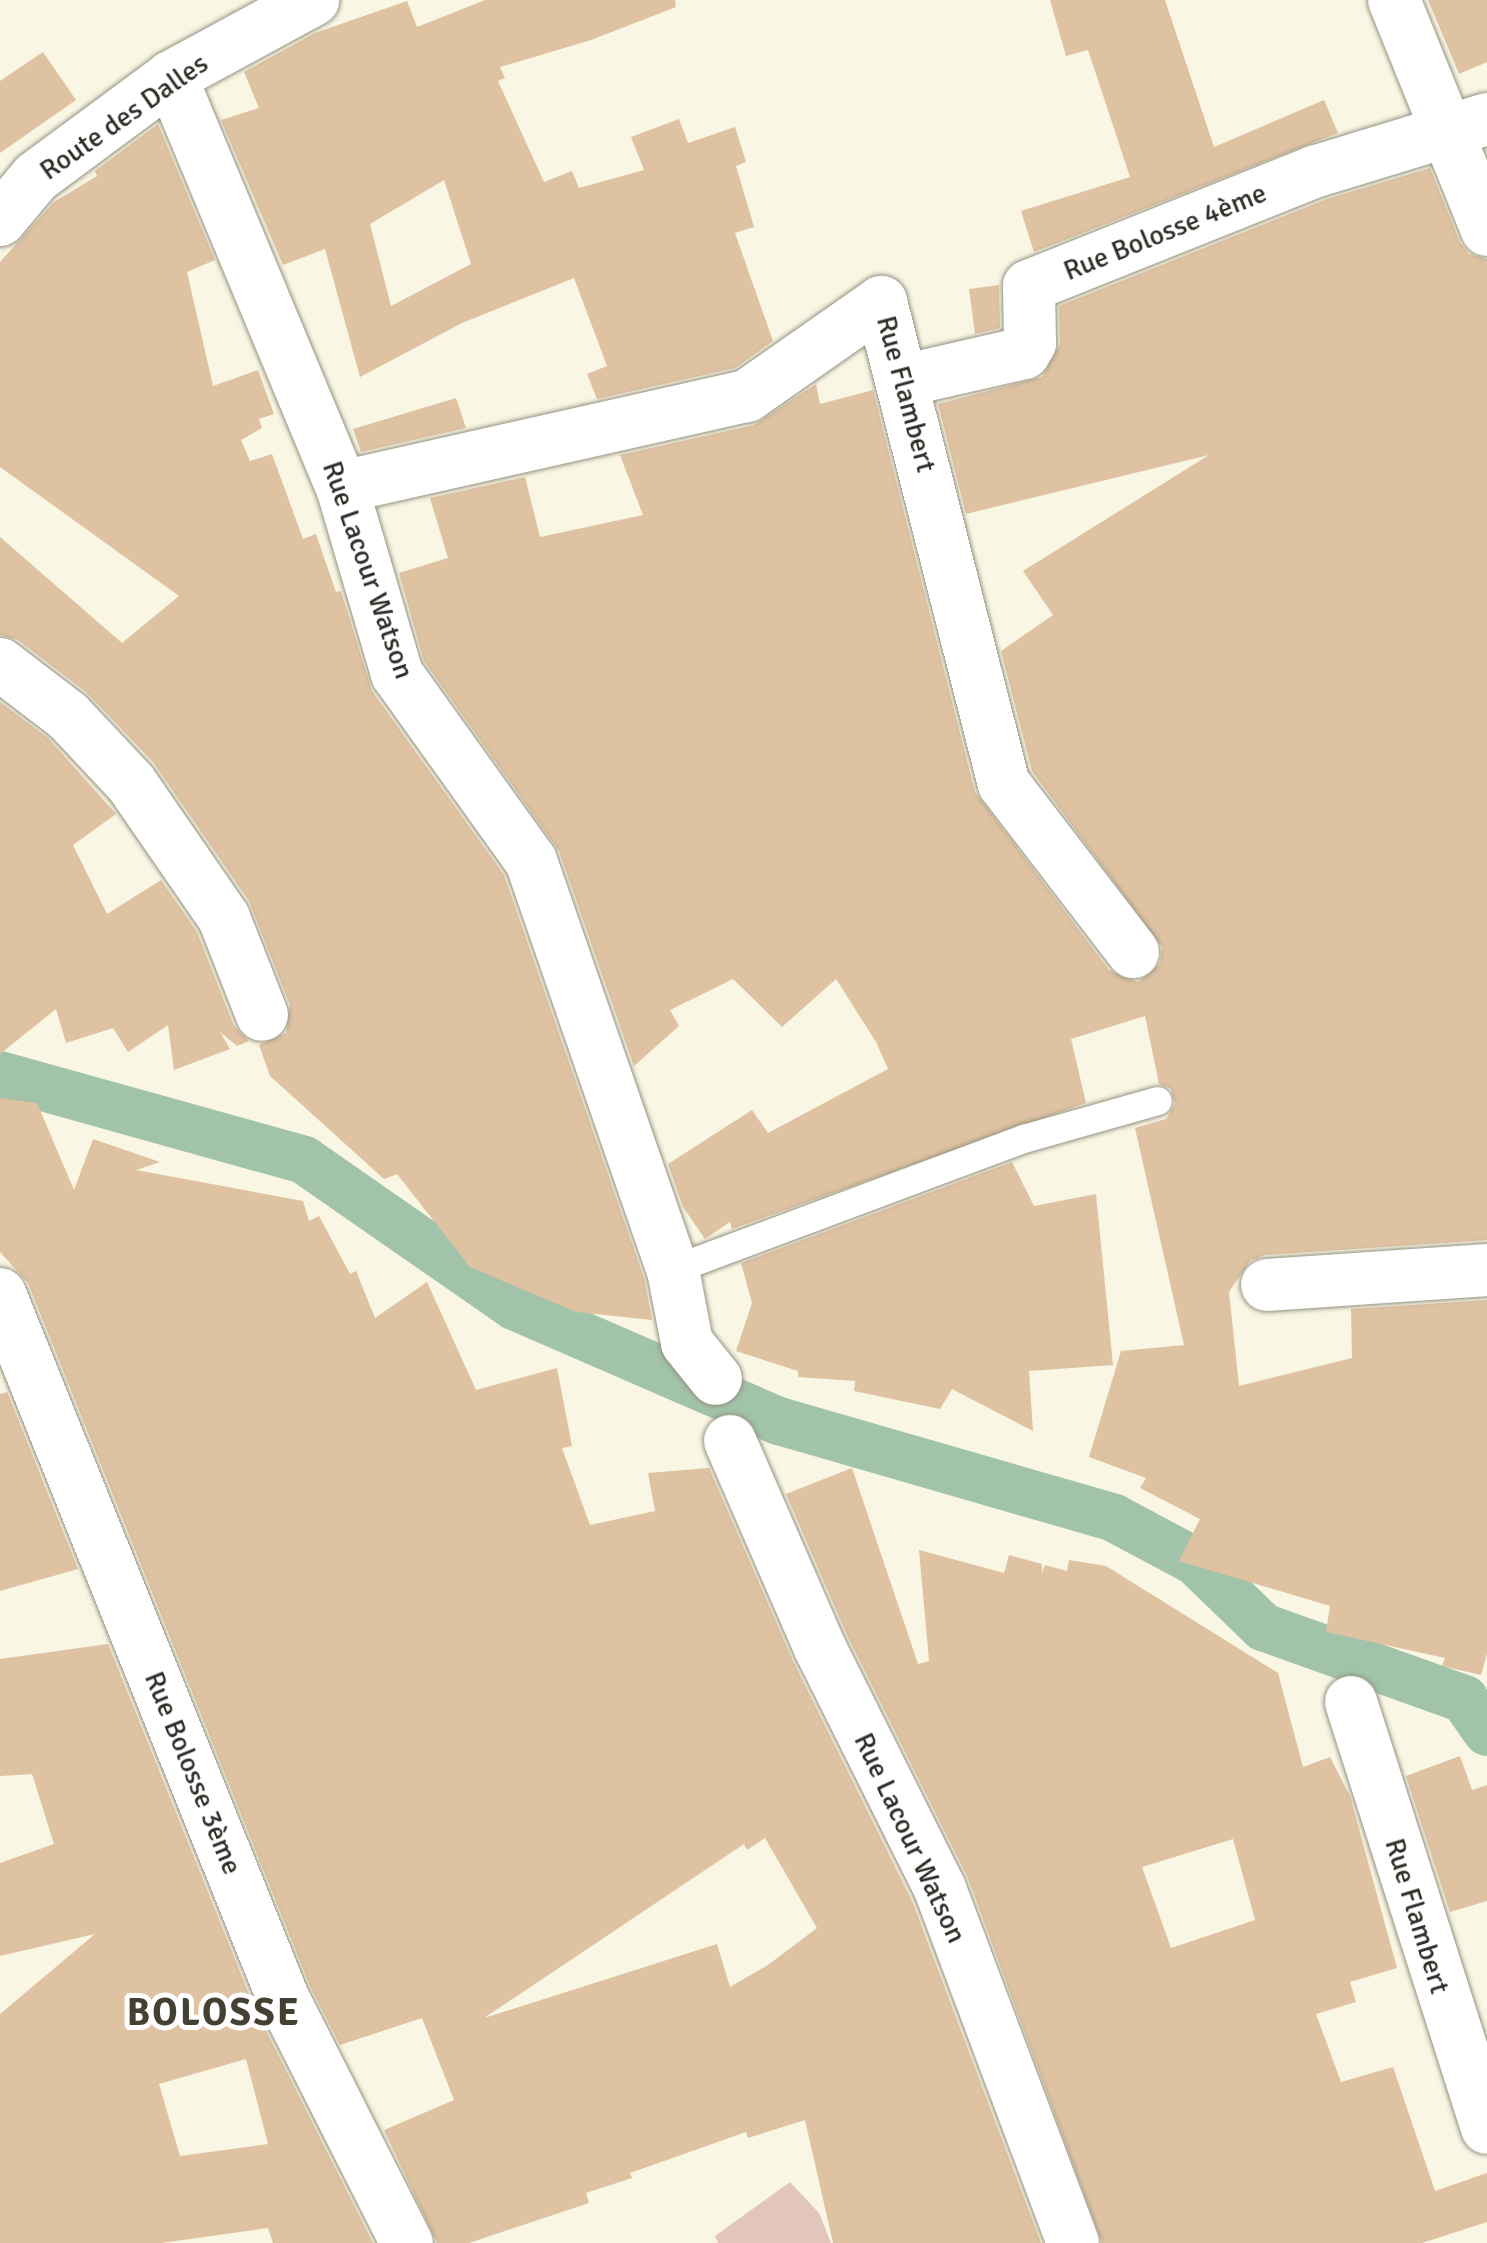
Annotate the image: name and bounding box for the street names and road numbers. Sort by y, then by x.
street label: Route des Dalles [33,47,215,187]
street label: Rue Bolosse 4ème [1059,176,1271,288]
street label: Rue Flambert [869,312,943,476]
street label: Rue Lacour Watson [315,457,421,683]
street label: Rue Bolosse 3ème [137,1667,249,1879]
street label: Rue Lacour Watson [847,1728,973,1948]
street label: Rue Flambert [1377,1834,1457,1998]

